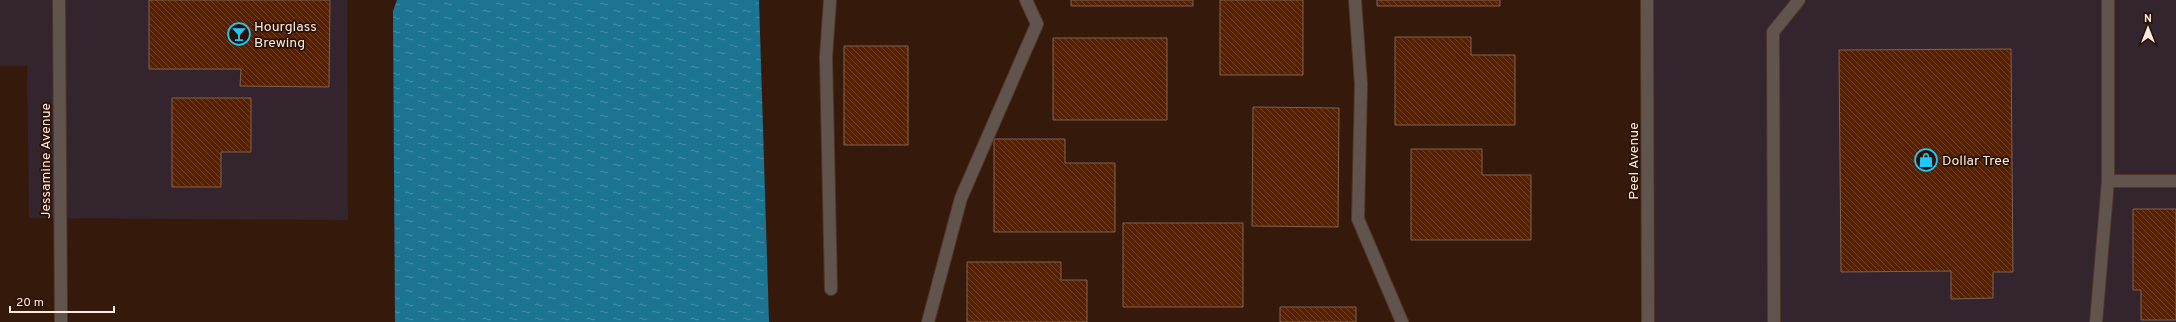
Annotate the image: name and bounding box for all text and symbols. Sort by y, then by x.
north arrow [2128,8,2168,48]
text: N [2144,12,2152,26]
place label: Hourglass Brewing [254,19,317,52]
bar icon: Hourglass Brewing [226,21,252,47]
street label: Jessamine Avenue [38,103,55,219]
street label: Peel Avenue [1626,122,1643,200]
shop icon: Dollar Tree [1913,147,1939,173]
place label: Dollar Tree [1942,153,2010,170]
scale bar [10,288,114,314]
text: 20 m [16,295,44,311]

